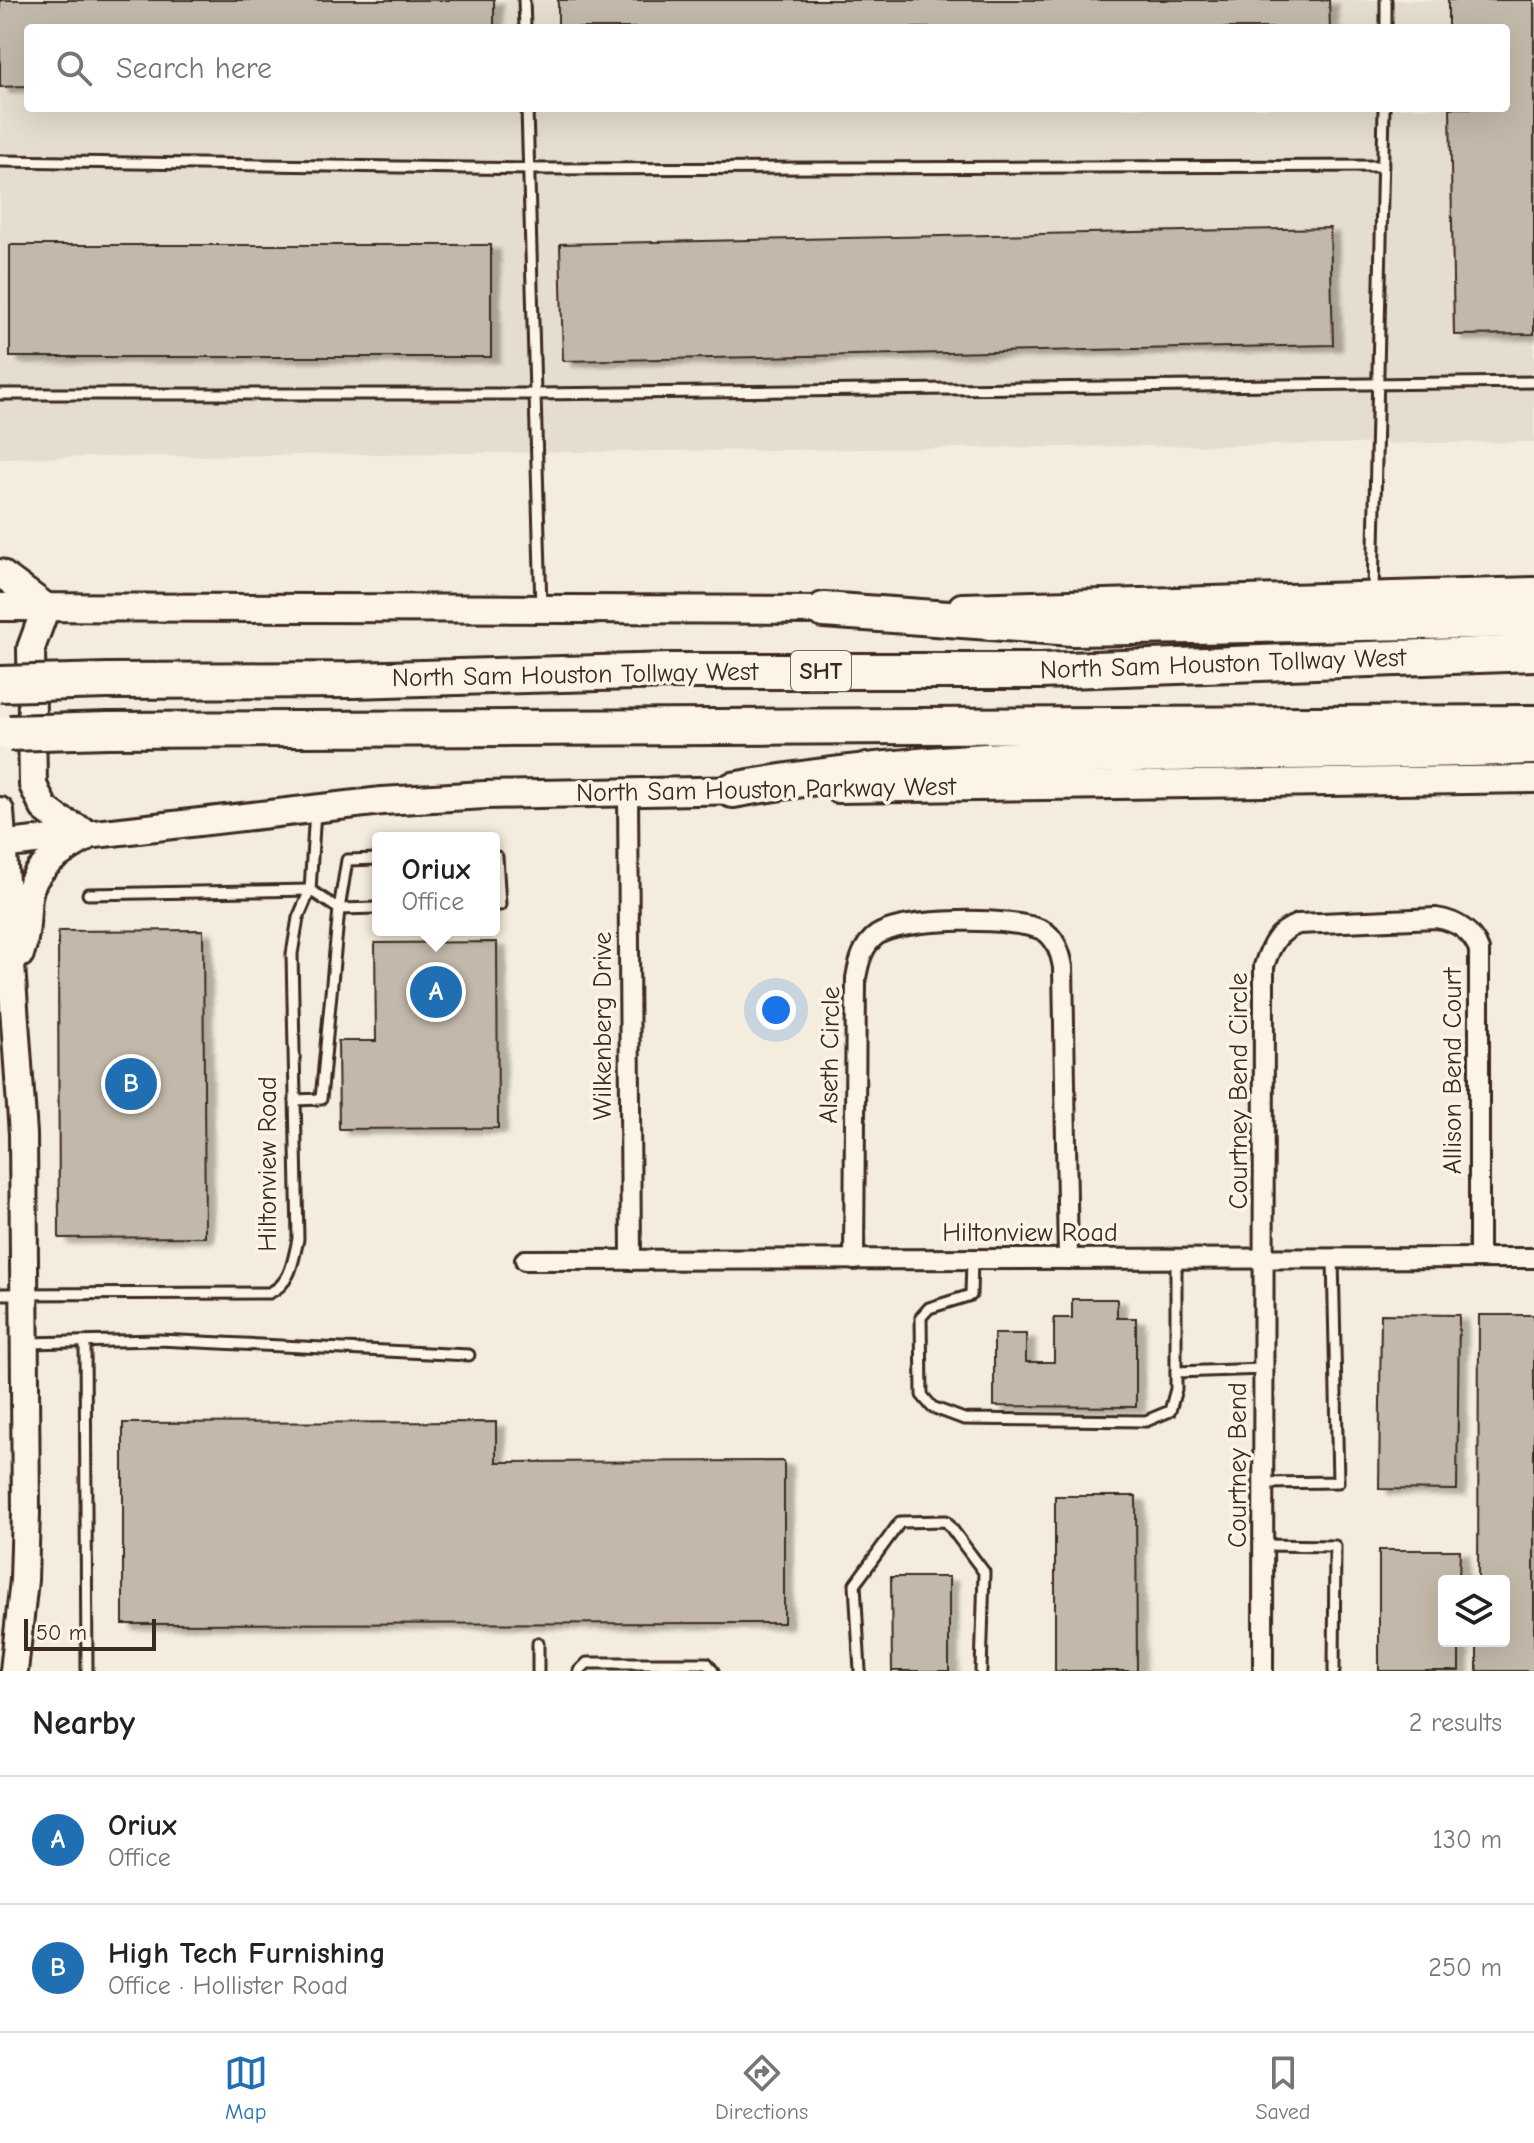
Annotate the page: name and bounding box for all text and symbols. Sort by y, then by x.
search box [24,24,1510,112]
icon: search [52,46,96,90]
text: Search here [116,51,272,86]
street label: North Sam Houston Tollway West [1039,643,1408,685]
road number: SHT [791,651,851,691]
street label: North Sam Houston Tollway West [392,657,760,693]
street label: North Sam Houston Parkway West [576,772,958,808]
popup [372,832,500,936]
text: Oriux [402,852,470,887]
text: Office [402,887,464,917]
street label: Wilkenberg Drive [588,932,618,1120]
pin: A [410,962,462,1022]
street label: Allison Bend Court [1438,966,1468,1174]
street label: Courtney Bend Circle [1224,972,1254,1210]
street label: Alseth Circle [814,986,846,1124]
your location [756,990,796,1030]
pin: B [105,1054,157,1114]
street label: Hiltonview Road [253,1076,283,1252]
street label: Hiltonview Road [942,1218,1118,1248]
street label: Courtney Bend [1223,1382,1253,1548]
map controls [1438,1575,1510,1647]
button: layers [1438,1575,1510,1647]
scale bar [24,1615,156,1651]
text: 50 m [36,1620,87,1646]
text: Nearby [32,1703,135,1743]
text: 2 results [1409,1708,1502,1738]
text: Oriux [108,1808,177,1843]
text: A [51,1825,65,1855]
text: 130 m [1433,1825,1502,1855]
text: Office [108,1843,171,1873]
text: High Tech Furnishing [108,1936,386,1971]
text: B [50,1953,66,1983]
text: 250 m [1428,1953,1502,1983]
text: Office · Hollister Road [108,1971,348,2001]
tab: Map [224,2051,268,2125]
tab: Directions [715,2051,808,2125]
tab: Saved [1255,2051,1310,2125]

